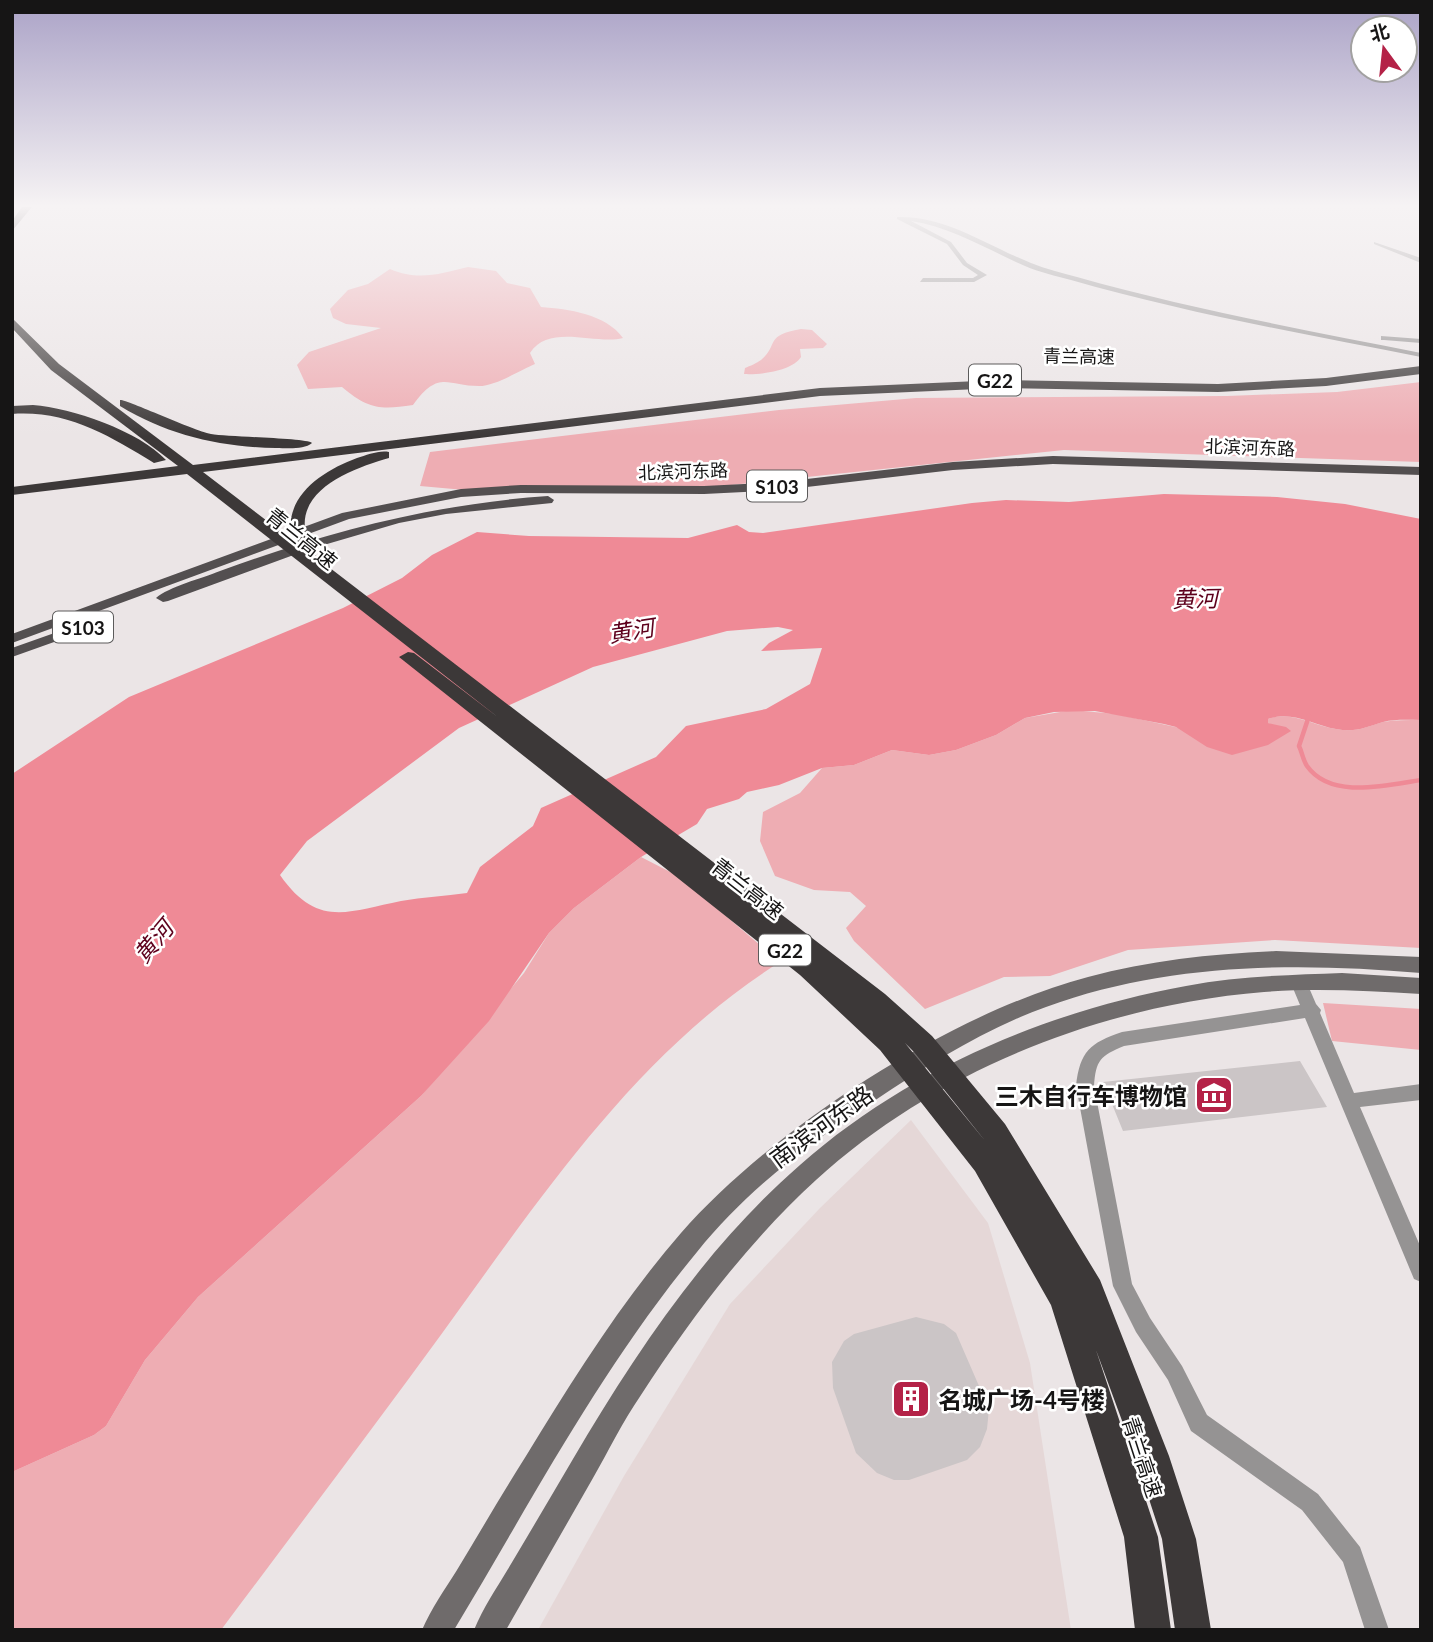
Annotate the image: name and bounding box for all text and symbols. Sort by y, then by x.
north arrow [1349,14,1419,84]
text: 北 [1367,19,1392,46]
street label: 青兰高速 [1043,344,1115,368]
road number: G22 [969,364,1021,396]
street label: 北滨河东路 [1205,434,1295,460]
street label: 北滨河东路 [638,458,728,484]
road number: S103 [747,471,807,502]
street label: 青兰高速 [261,502,343,574]
water label: 黄河 [1172,584,1222,612]
road number: S103 [53,612,113,642]
water label: 黄河 [606,612,660,647]
street label: 青兰高速 [707,852,789,924]
water label: 黄河 [127,911,181,968]
road number: G22 [759,934,811,966]
museum icon: 三木自行车博物馆 [1193,1074,1235,1116]
street label: 南滨河东路 [764,1079,878,1173]
place label: 三木自行车博物馆 [995,1081,1187,1110]
building icon: 名城广场-4号楼 [890,1378,932,1420]
place label: 名城广场-4号楼 [938,1385,1105,1414]
street label: 青兰高速 [1118,1413,1168,1501]

